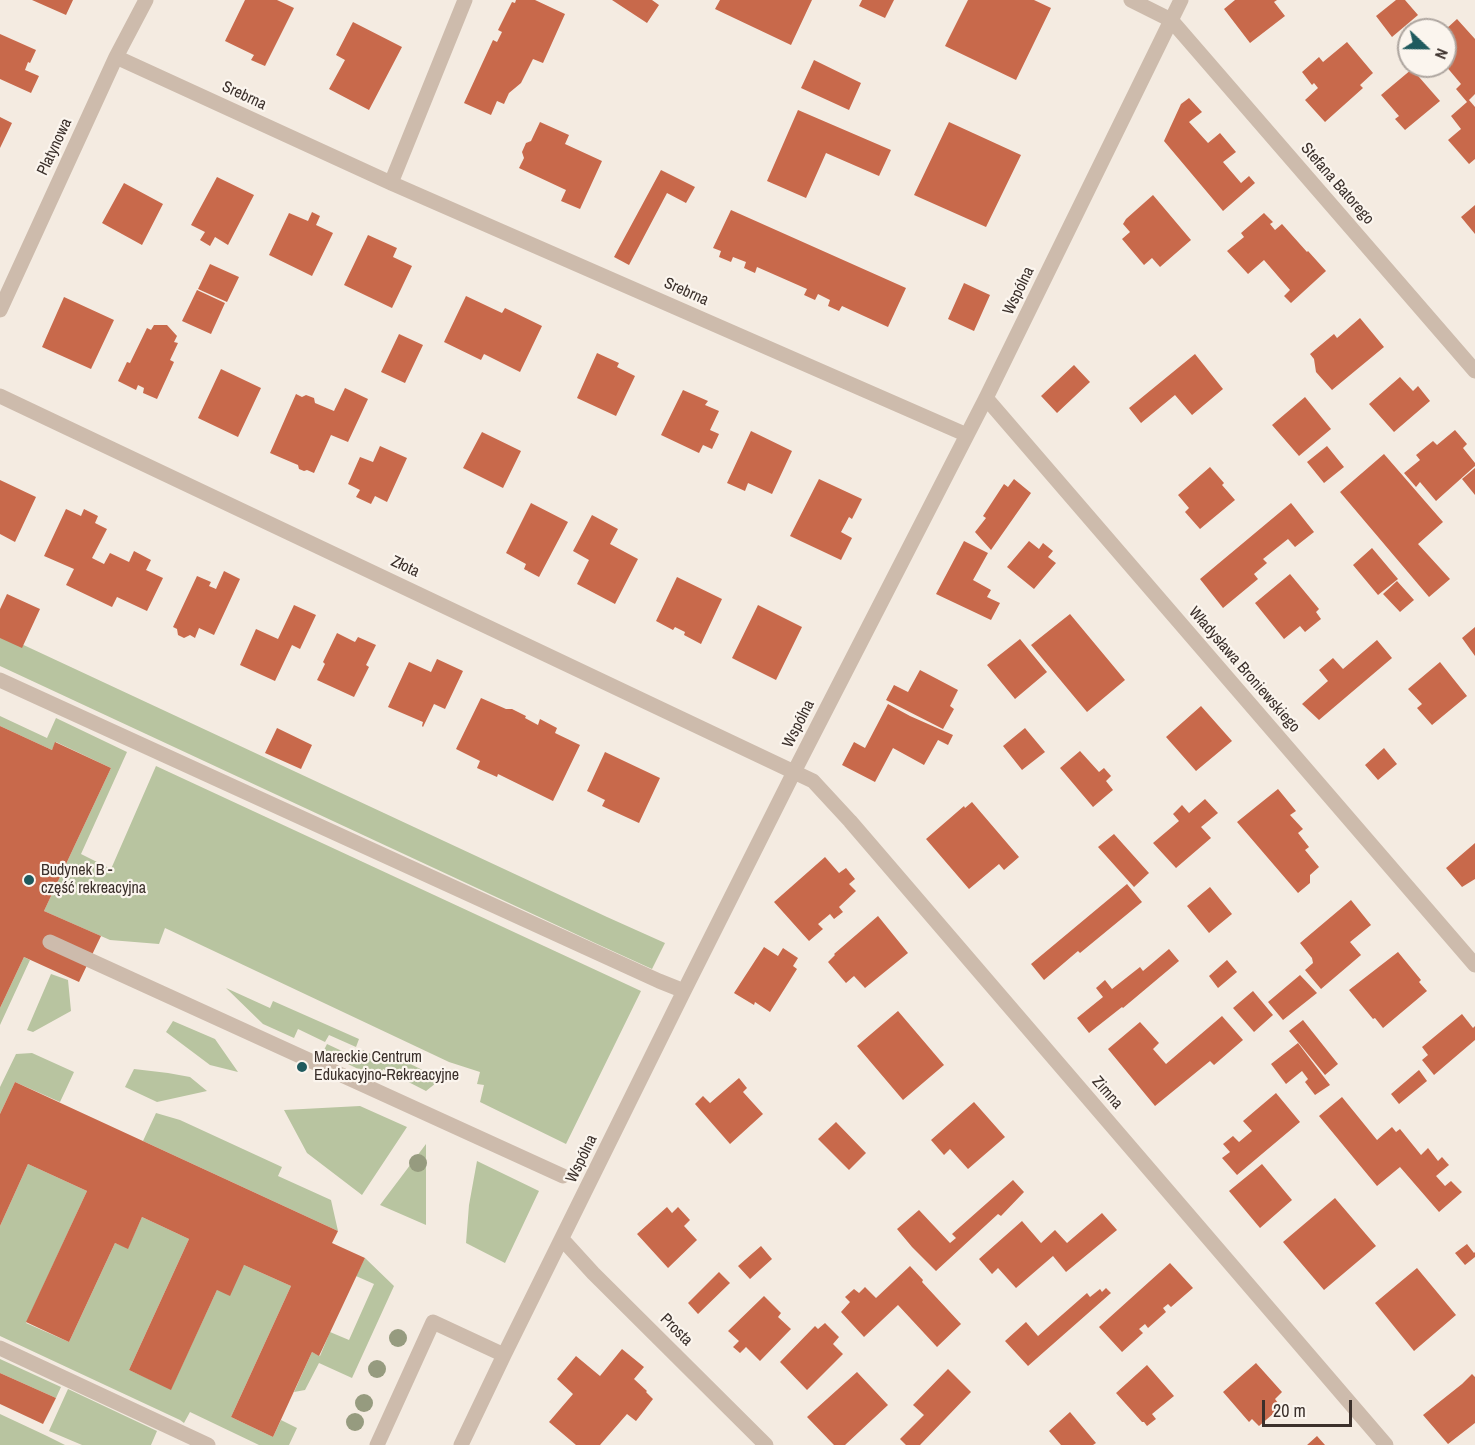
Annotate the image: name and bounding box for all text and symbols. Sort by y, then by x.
north arrow [1397,18,1457,78]
text: N [1430,45,1454,63]
street label: Srebrna [219,77,269,115]
street label: Platynowa [34,116,76,178]
street label: Stefana Batorego [1296,139,1378,229]
street label: Wspólna [999,264,1039,318]
street label: Srebrna [661,274,711,310]
street label: Złota [388,552,422,582]
street label: Władysława Broniewskiego [1184,603,1304,737]
street label: Wspólna [779,697,819,751]
place label: Budynek B - część rekreacyjna [41,861,146,899]
marker: Budynek B - część rekreacyjna [22,873,36,887]
place label: Mareckie Centrum Edukacyjno-Rekreacyjne [314,1048,459,1086]
marker: Mareckie Centrum Edukacyjno-Rekreacyjne [295,1060,309,1074]
street label: Zimna [1088,1073,1126,1113]
street label: Wspólna [562,1132,602,1186]
street label: Prosta [656,1310,696,1350]
scale bar [1265,1388,1355,1426]
text: 20 m [1273,1398,1306,1423]

